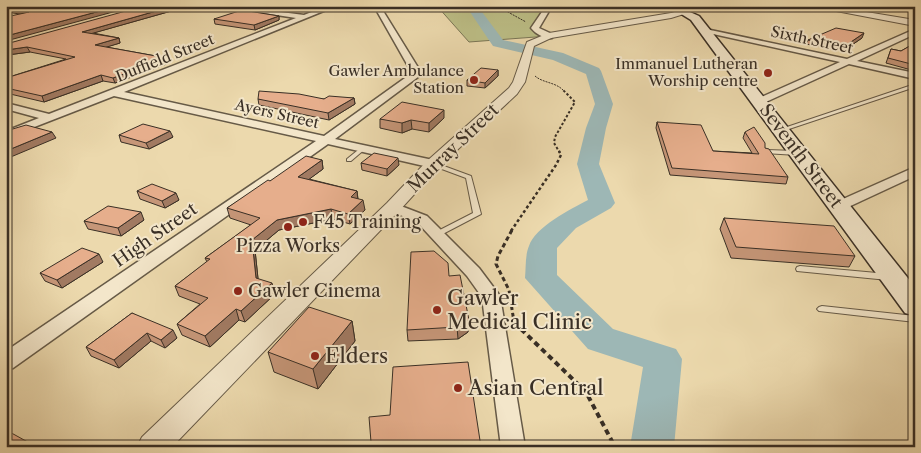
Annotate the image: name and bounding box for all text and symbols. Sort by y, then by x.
street label: Sixth Street [769,22,856,58]
street label: Duffield Street [113,29,217,86]
place label: Immanuel Lutheran Worship centre [615,54,759,90]
place label: Gawler Ambulance Station [328,61,465,97]
marker: Immanuel Lutheran Worship centre [762,67,774,79]
marker: Gawler Ambulance Station [468,74,480,86]
street label: Ayers Street [232,94,322,133]
street label: Murray Street [403,99,504,197]
street label: Seventh Street [755,100,848,213]
street label: High Street [109,198,202,272]
place label: F45 Training [313,211,422,233]
marker: F45 Training [297,216,309,228]
marker: Pizza Works [282,221,294,233]
place label: Pizza Works [236,235,340,257]
place label: Gawler Cinema [248,280,381,302]
marker: Gawler Cinema [232,285,244,297]
place label: Gawler Medical Clinic [447,285,592,334]
marker: Gawler Medical Clinic [431,304,443,316]
place label: Elders [325,343,388,368]
marker: Elders [309,350,321,362]
place label: Asian Central [467,375,604,400]
marker: Asian Central [452,382,464,394]

